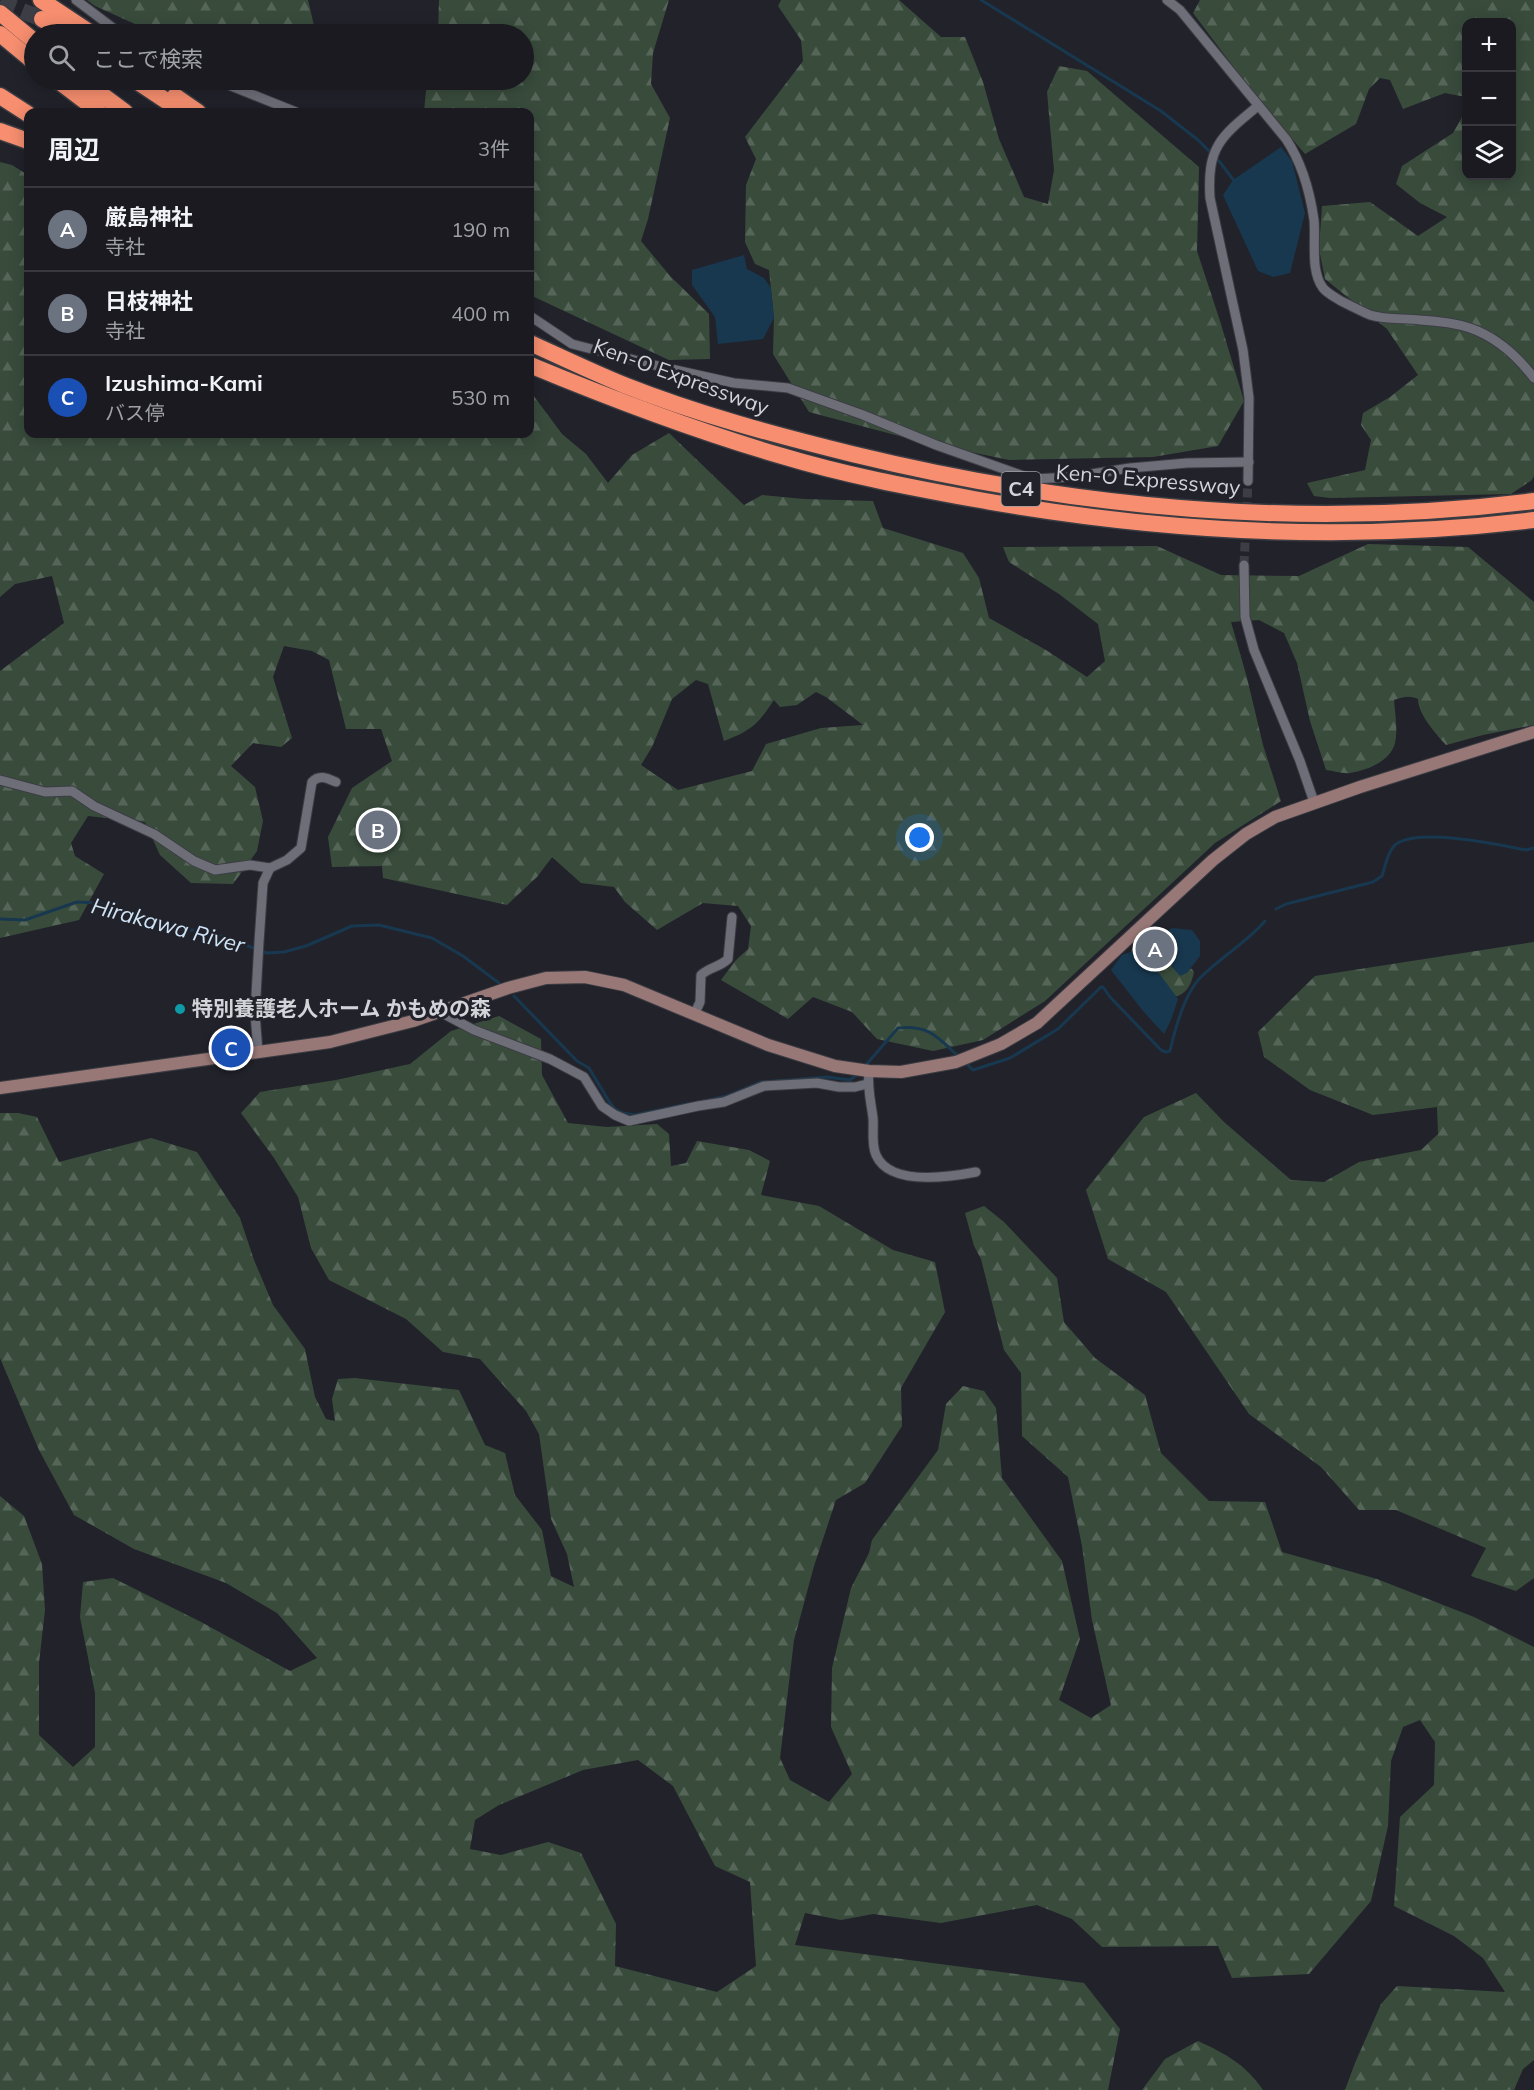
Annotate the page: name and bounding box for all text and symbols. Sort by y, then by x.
map controls [1462,18,1516,180]
button: + [1462,18,1516,72]
search box [24,24,534,90]
icon: search [45,41,78,74]
text: ここで検索 [93,45,203,73]
button: − [1462,72,1516,126]
button: layers [1462,126,1516,180]
text: 周辺 [48,133,100,166]
text: 3件 [478,136,510,161]
text: 厳島神社 [105,203,193,231]
text: A [60,217,75,242]
text: 190 m [451,217,510,242]
text: 寺社 [105,234,145,259]
text: 日枝神社 [105,287,193,315]
text: B [61,301,74,326]
text: 400 m [451,301,510,326]
text: 寺社 [105,318,145,343]
street label: Ken-O Expressway [590,332,773,420]
text: Izushima-Kami [105,369,263,397]
text: C [61,385,74,410]
text: 530 m [451,385,510,410]
text: バス停 [105,400,165,425]
street label: Ken-O Expressway [1055,458,1241,500]
road number: C4 [1002,472,1040,506]
pin: B [358,808,398,852]
your location [905,823,934,852]
water label: Hirakawa River [88,891,249,959]
pin: A [1136,926,1174,972]
place label: 特別養護老人ホーム かもめの森 [192,995,491,1021]
marker: 特別養護老人ホーム かもめの森 [173,1002,187,1016]
pin: C [212,1026,250,1070]

